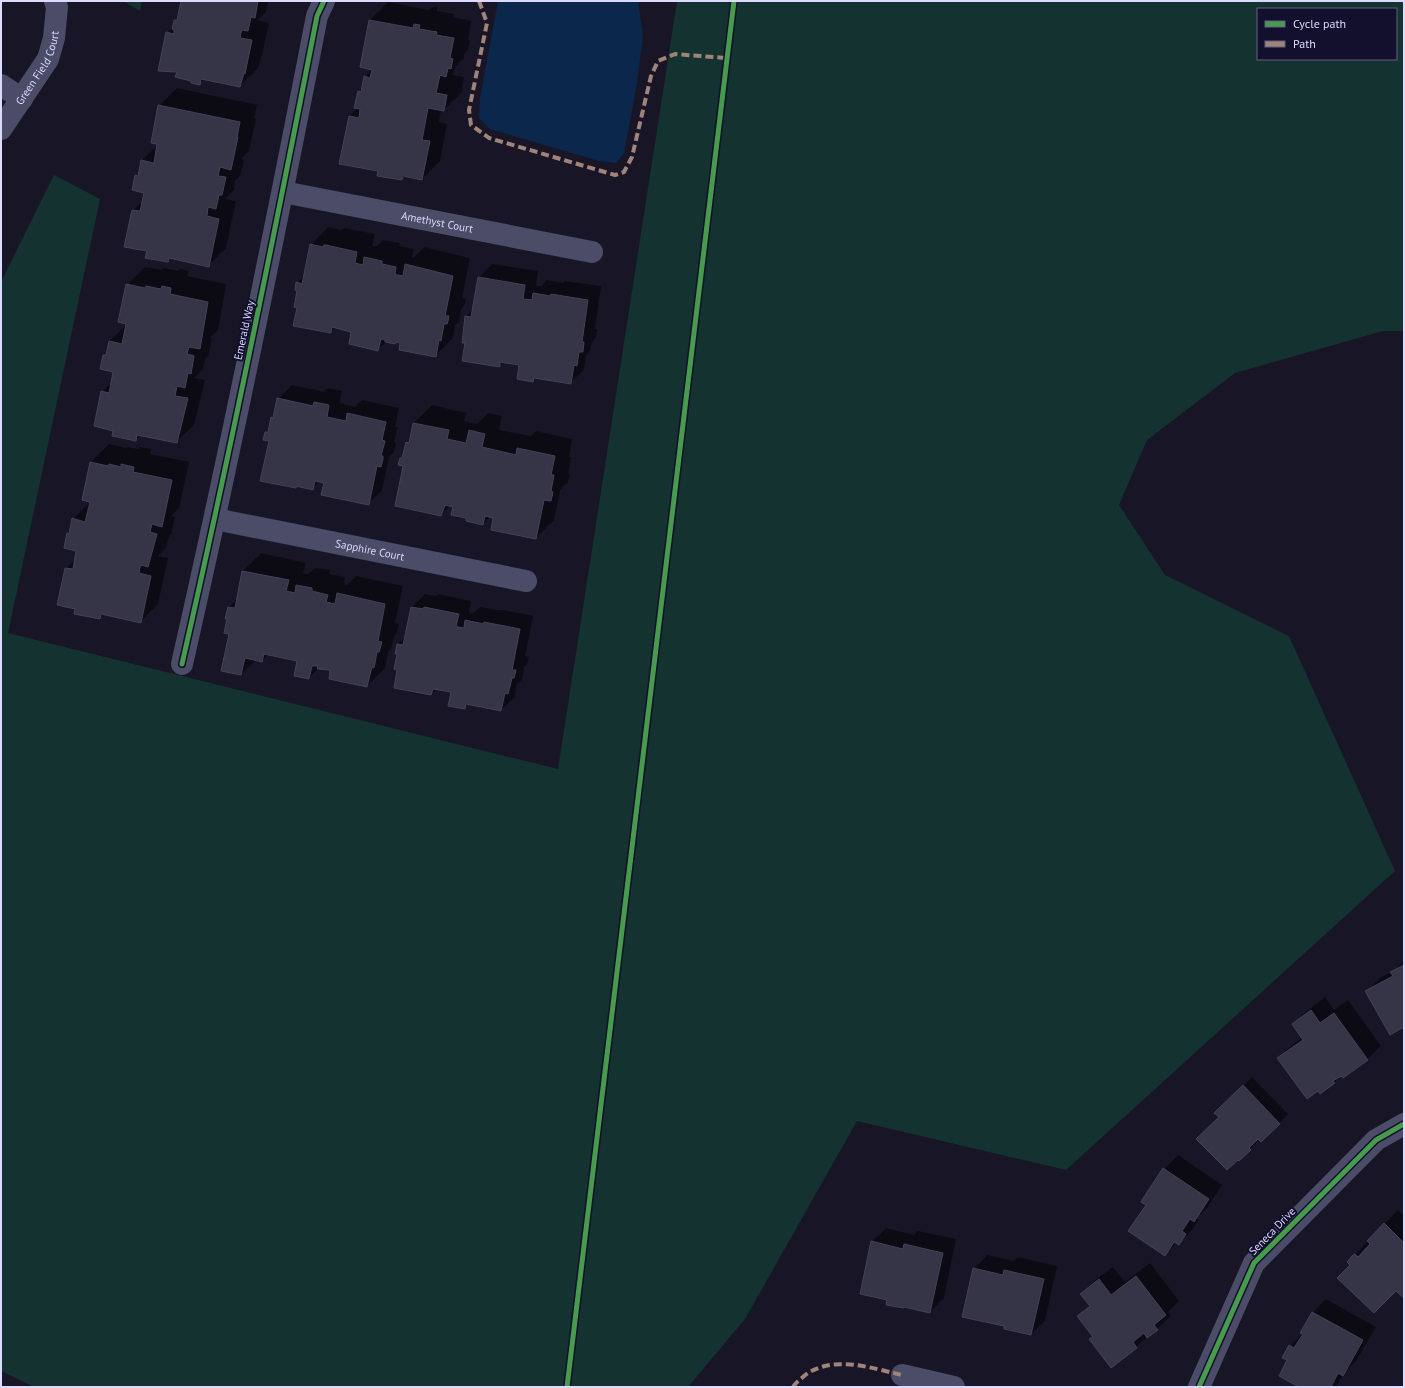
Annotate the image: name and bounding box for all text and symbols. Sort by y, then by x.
legend [1257,8,1397,60]
text: Cycle path [1293,16,1346,31]
street label: Green Field Court [12,30,62,107]
text: Path [1293,36,1316,51]
street label: Amethyst Court [400,208,474,236]
street label: Emerald Way [231,298,257,361]
street label: Sapphire Court [334,536,406,564]
street label: Seneca Drive [1246,1204,1298,1258]

